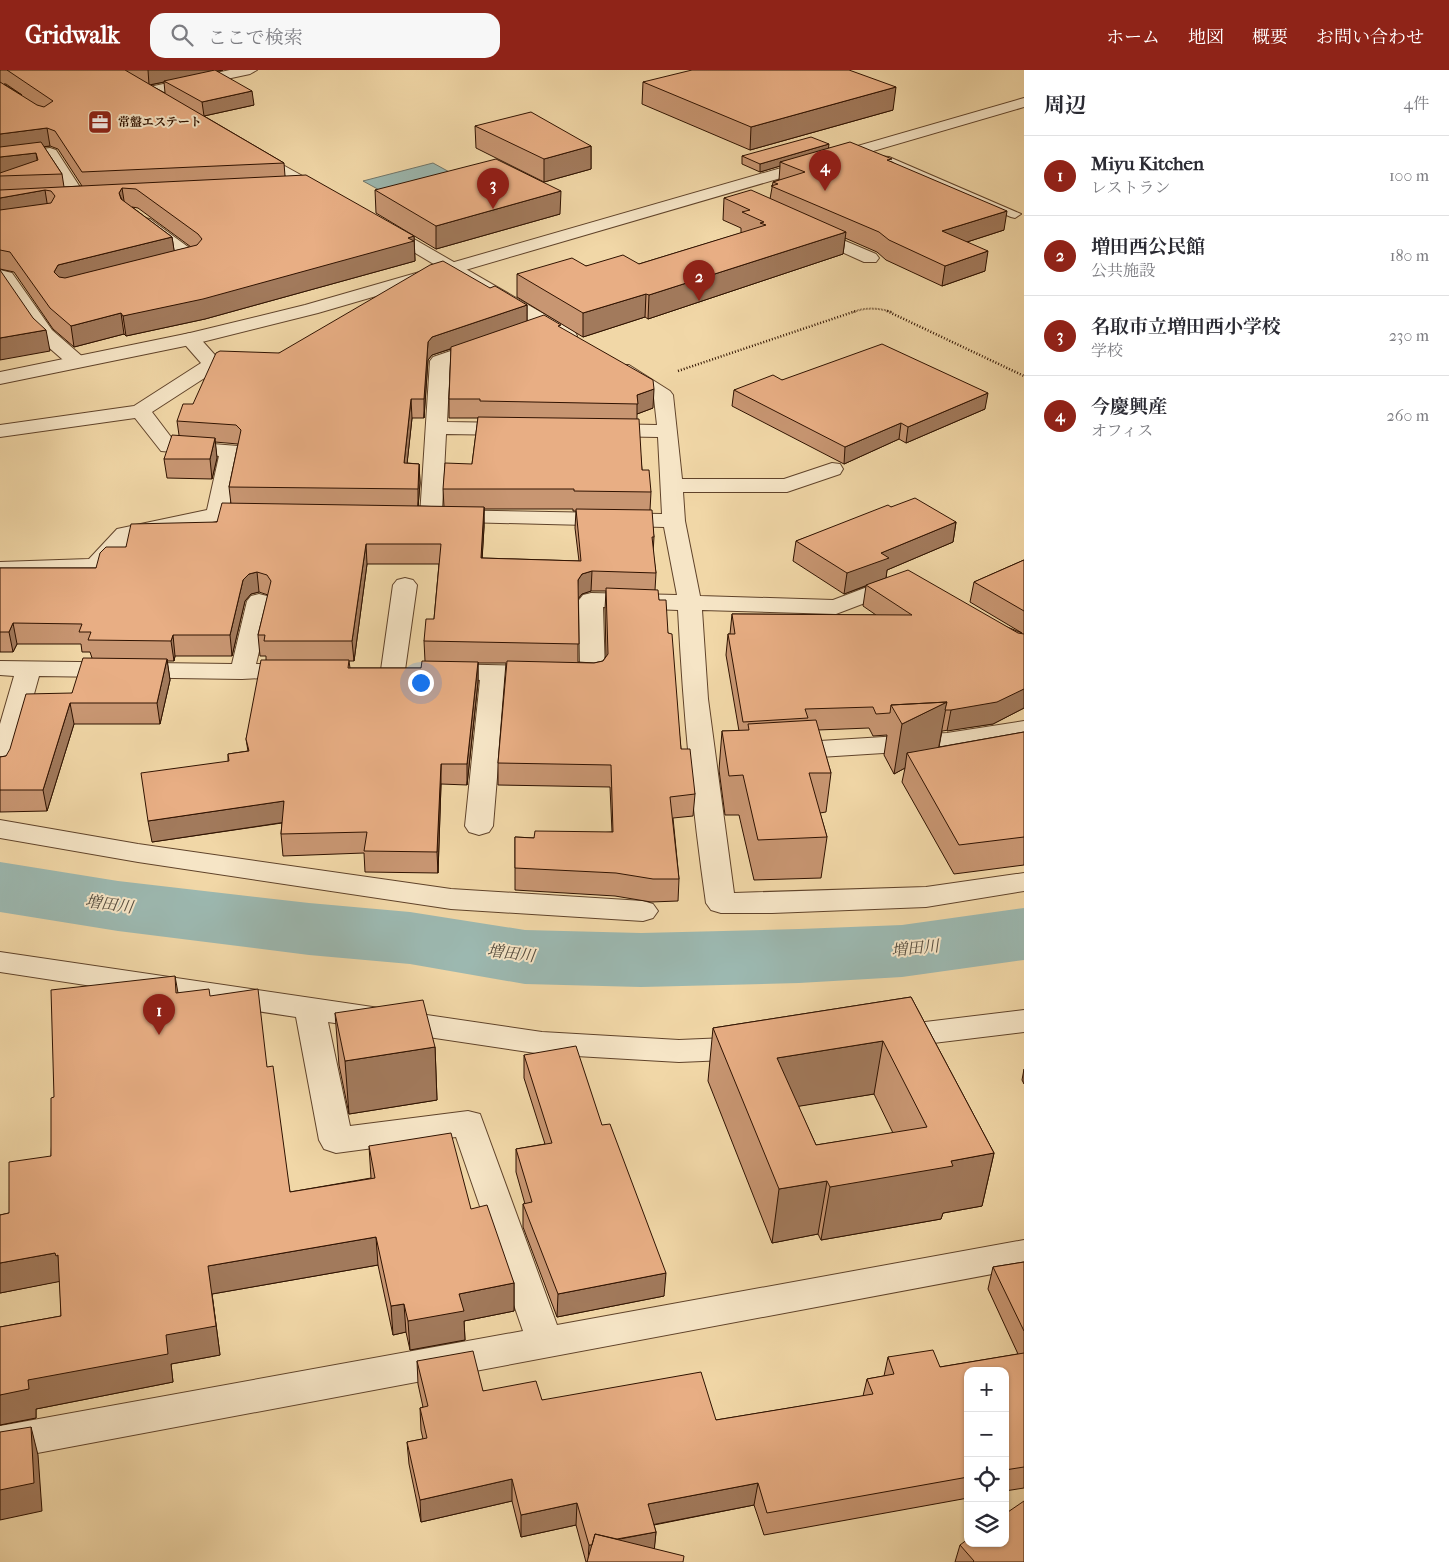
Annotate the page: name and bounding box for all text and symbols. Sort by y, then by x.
search box [150,13,500,58]
text: Gridwalk [25,21,120,49]
icon: search [168,21,196,49]
text: ここで検索 [208,27,303,49]
text: ホーム [1106,27,1160,48]
text: 地図 [1188,27,1224,48]
text: 概要 [1252,27,1288,48]
text: お問い合わせ [1316,27,1424,48]
text: 周辺 [1044,93,1086,117]
text: 4件 [1404,94,1429,113]
office icon: 常盤エステート [87,109,113,135]
place label: 常盤エステート [118,115,202,129]
pin: 4 [809,150,841,191]
text: Miyu Kitchen [1091,153,1204,175]
text: 1 [1057,166,1063,185]
text: 100 m [1389,166,1429,185]
pin: 3 [477,168,509,209]
text: レストラン [1091,178,1171,197]
text: 増田西公民館 [1091,236,1205,258]
text: 2 [1056,246,1064,265]
text: 180 m [1390,246,1429,265]
pin: 2 [683,260,715,301]
text: 公共施設 [1091,261,1155,280]
text: 名取市立増田西小学校 [1091,316,1281,338]
text: 3 [1057,326,1063,345]
text: 230 m [1389,326,1429,345]
text: 学校 [1091,341,1123,360]
text: 今慶興産 [1091,396,1167,418]
text: 4 [1055,406,1065,425]
text: 260 m [1387,406,1429,425]
text: オフィス [1091,421,1153,440]
your location [408,670,434,696]
water label: 増田川 [84,891,136,917]
water label: 増田川 [890,936,942,960]
water label: 増田川 [486,941,538,966]
pin: 1 [143,994,175,1035]
map controls [964,1367,1009,1547]
button: + [964,1367,1009,1412]
button: − [964,1412,1009,1457]
button: locate [964,1457,1009,1502]
button: layers [964,1502,1009,1547]

